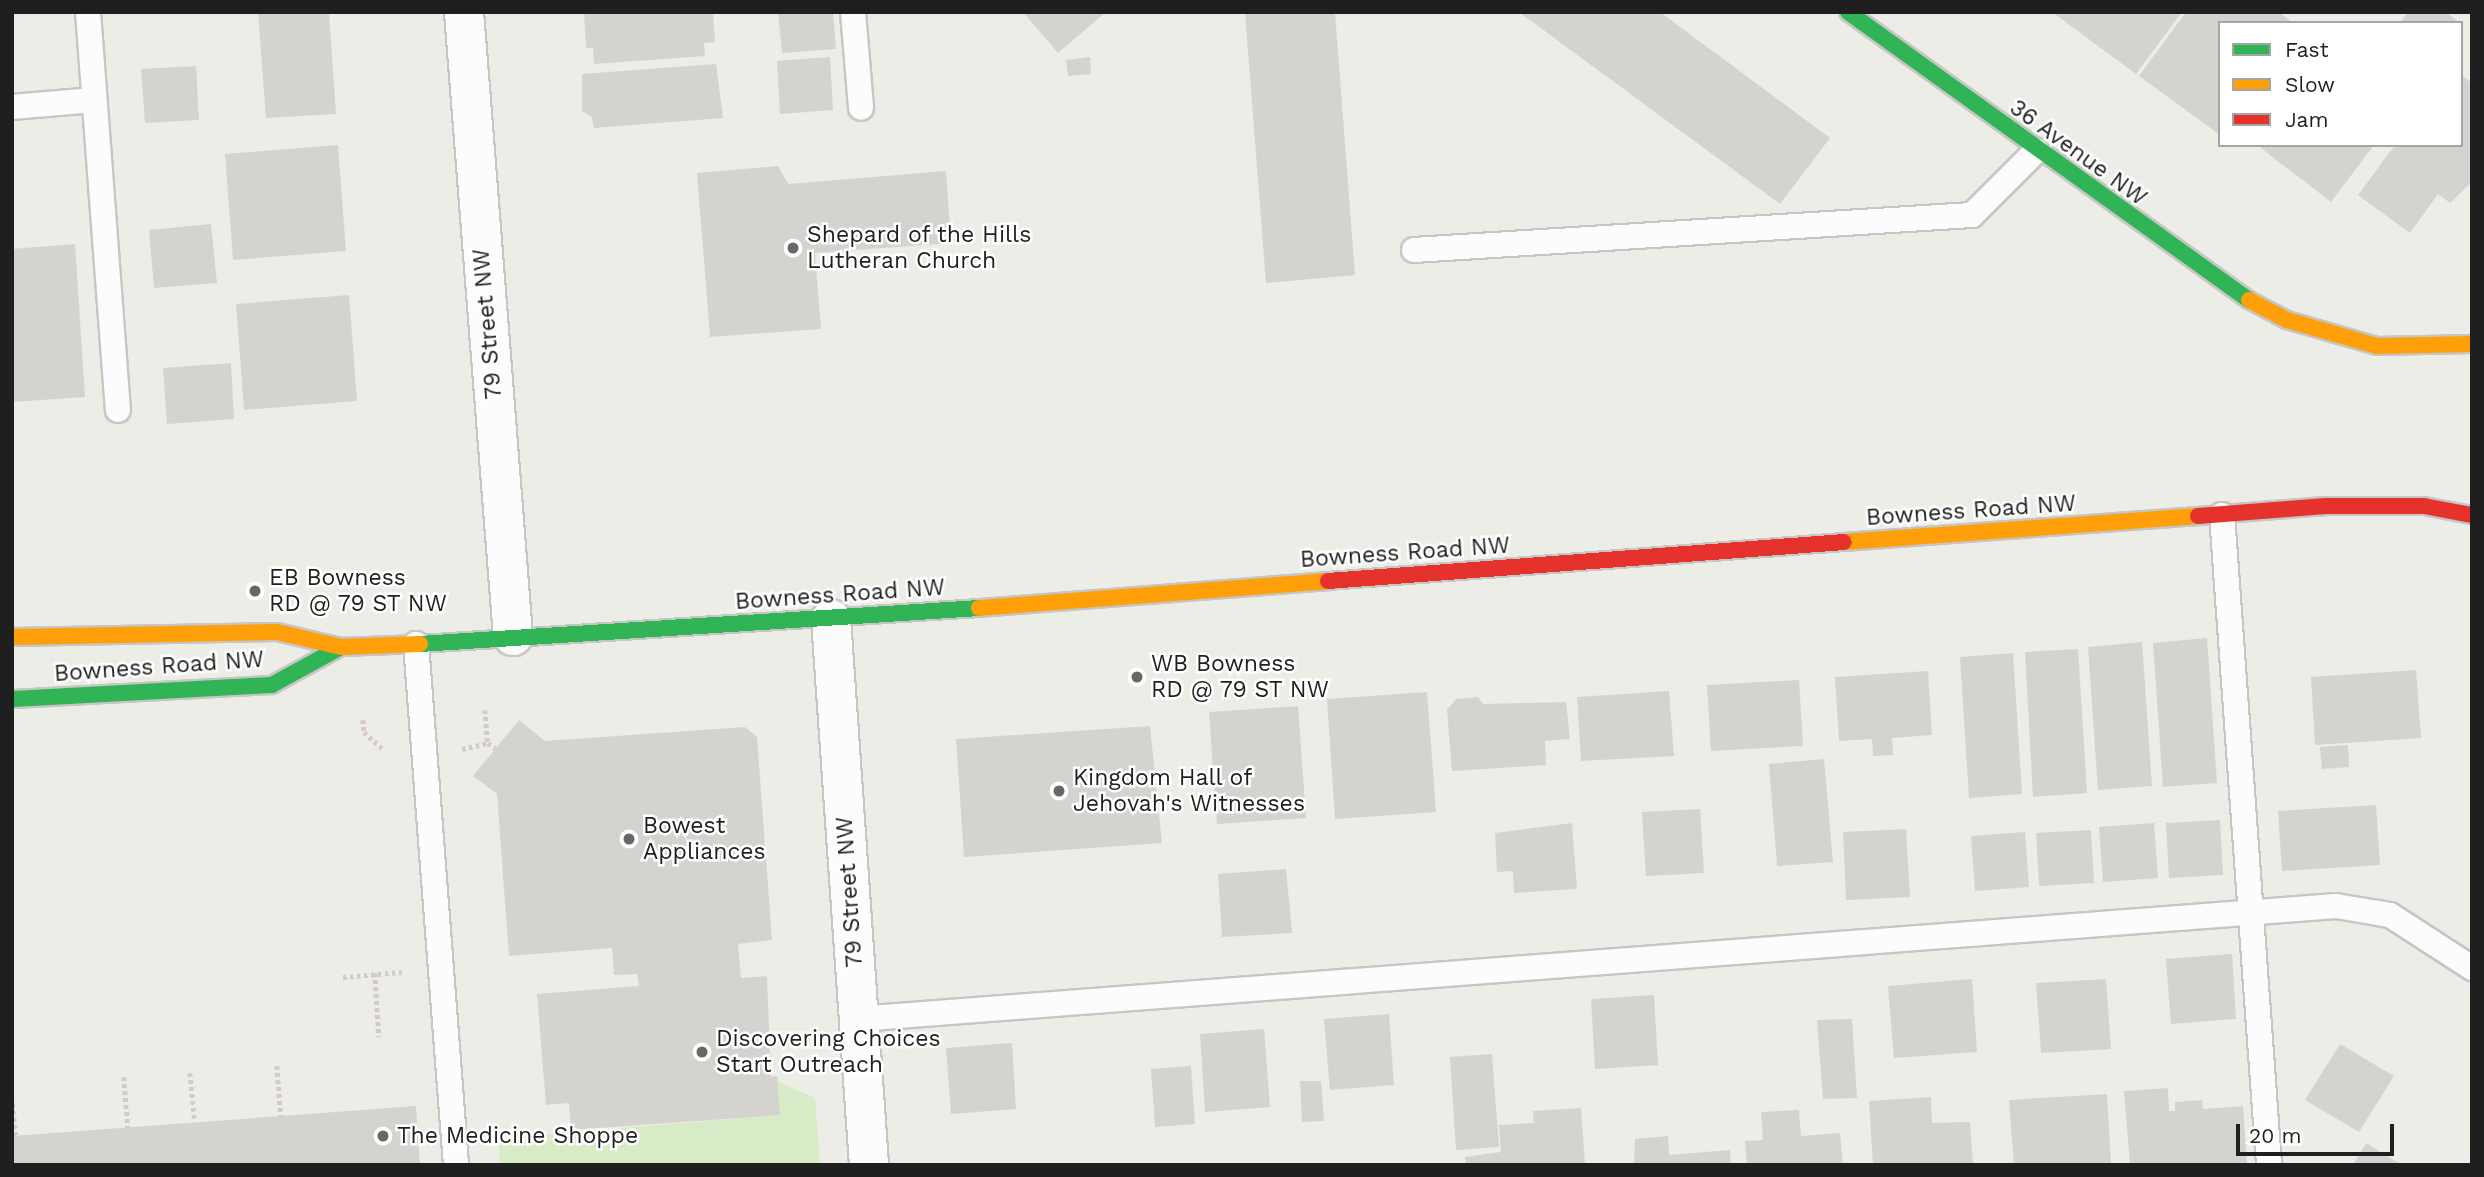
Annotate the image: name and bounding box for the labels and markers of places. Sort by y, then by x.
place label: Shepard of the Hills Lutheran Church [807,221,1033,275]
marker: Shepard of the Hills Lutheran Church [785,240,801,256]
place label: EB Bowness RD @ 79 ST NW [269,564,448,618]
marker: EB Bowness RD @ 79 ST NW [247,583,263,599]
place label: WB Bowness RD @ 79 ST NW [1151,650,1330,704]
marker: WB Bowness RD @ 79 ST NW [1129,669,1145,685]
place label: Kingdom Hall of Jehovah's Witnesses [1073,764,1306,818]
marker: Kingdom Hall of Jehovah's Witnesses [1051,783,1067,799]
place label: Bowest Appliances [643,812,766,866]
marker: Bowest Appliances [621,831,637,847]
place label: Discovering Choices Start Outreach [716,1025,941,1079]
marker: Discovering Choices Start Outreach [694,1044,710,1060]
place label: The Medicine Shoppe [397,1122,638,1150]
marker: The Medicine Shoppe [375,1128,391,1144]

